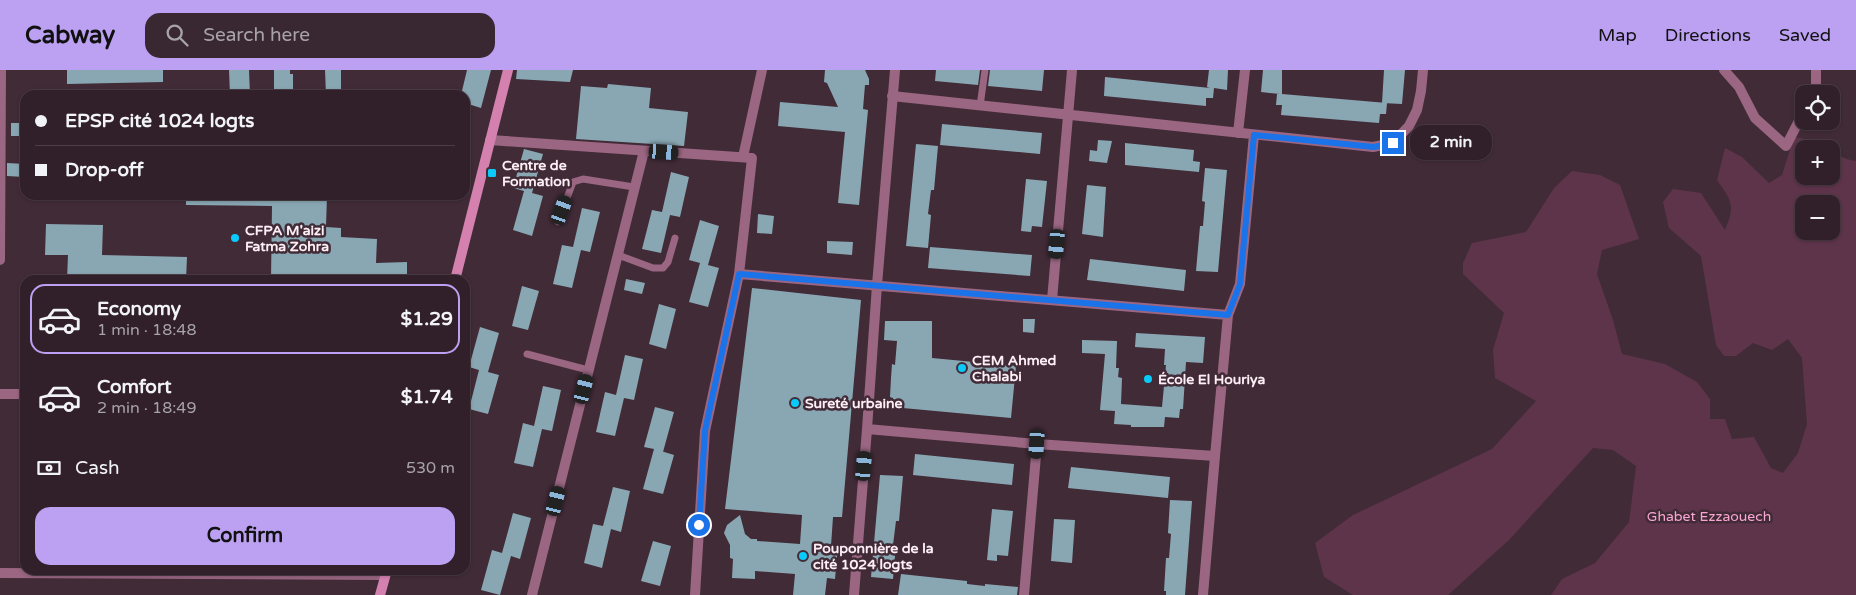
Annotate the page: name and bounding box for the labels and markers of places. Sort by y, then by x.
place label: Centre de Formation [502,157,570,190]
marker: Centre de Formation [486,167,498,179]
place label: CFPA M'aizi Fatma Zohra [245,222,329,255]
marker: CFPA M'aizi Fatma Zohra [229,232,241,244]
place label: CEM Ahmed Chalabi [972,352,1056,385]
marker: CEM Ahmed Chalabi [956,362,968,374]
place label: École El Houriya [1158,371,1265,388]
marker: École El Houriya [1142,373,1154,385]
place label: Sureté urbaine [805,395,903,412]
marker: Sureté urbaine [789,397,801,409]
place label: Pouponnière de la cité 1024 logts [813,540,934,573]
marker: Pouponnière de la cité 1024 logts [797,550,809,562]

